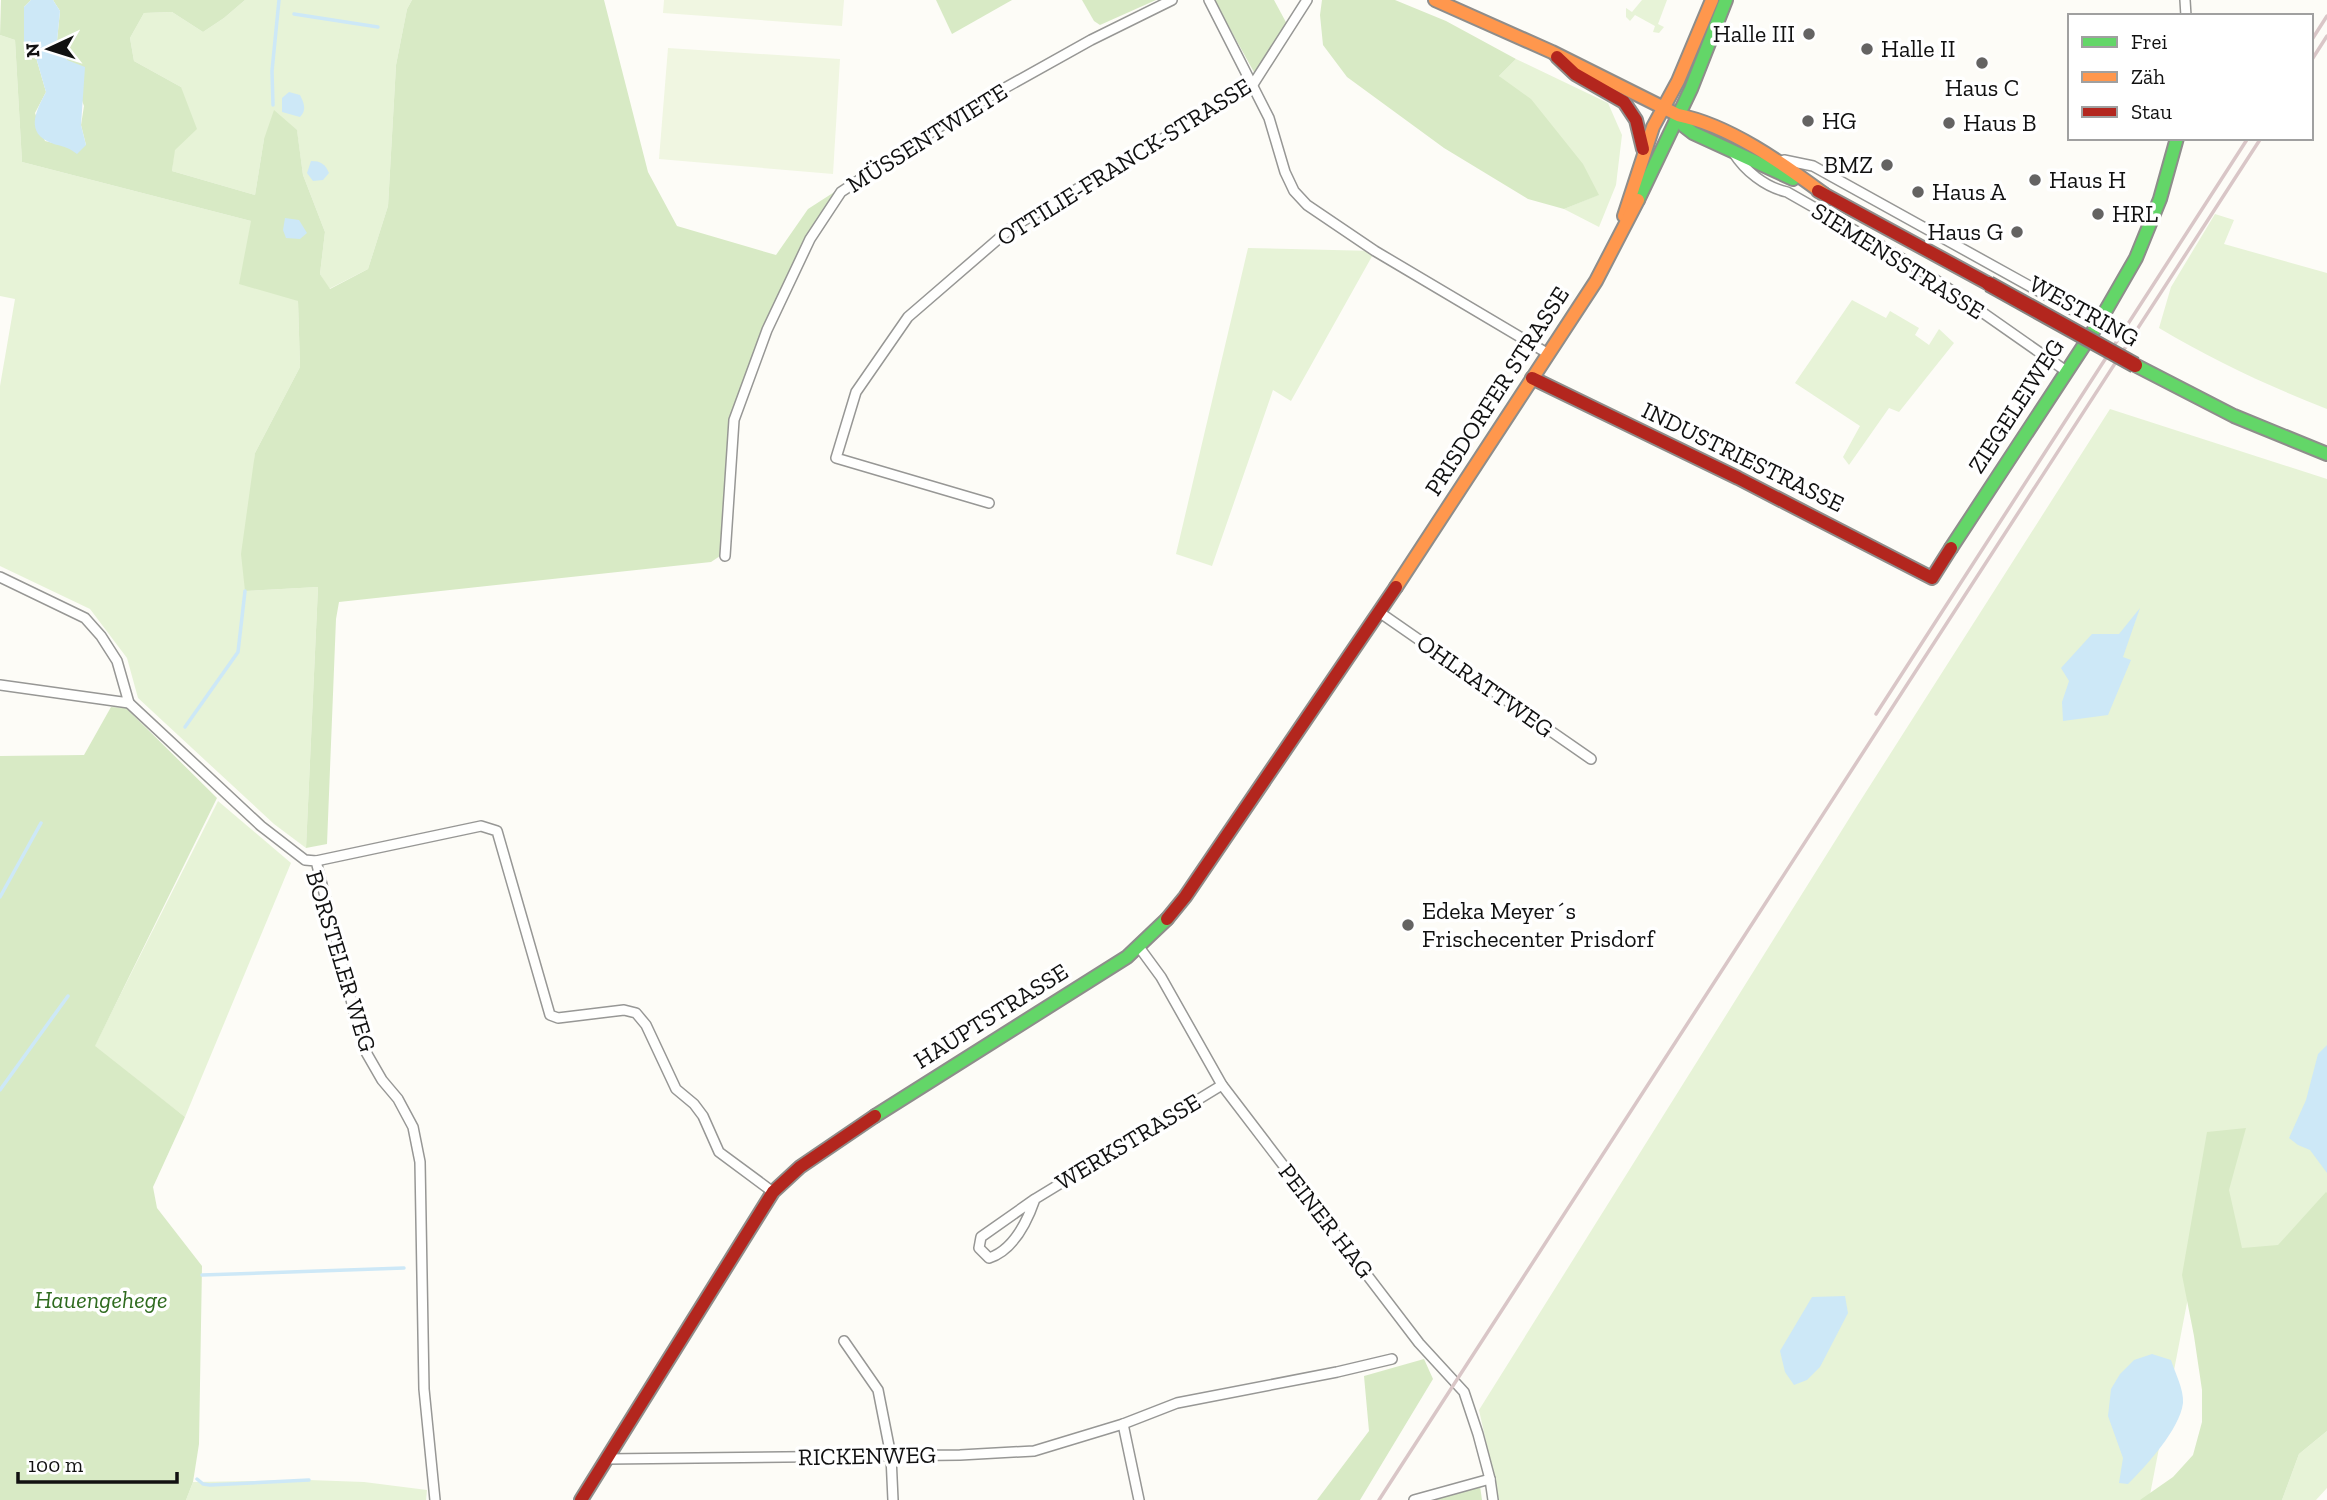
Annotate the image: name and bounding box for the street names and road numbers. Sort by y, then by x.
street label: OTTILIE-FRANCK-STRASSE [991,71,1256,252]
street label: MÜSSENTWIETE [841,77,1012,199]
street label: SIEMENSSTRASSE [1807,196,1990,325]
street label: WESTRING [2024,269,2144,353]
street label: PRISDORFER STRASSE [1418,281,1575,501]
street label: ZIEGELEIWEG [1961,333,2070,478]
street label: INDUSTRIESTRASSE [1637,395,1849,518]
street label: OHLRATTWEG [1411,628,1559,743]
street label: BORSTELER WEG [300,867,383,1055]
street label: HAUPTSTRASSE [908,957,1073,1075]
street label: WERKSTRASSE [1050,1087,1206,1196]
street label: PEINER HAG [1273,1158,1380,1284]
street label: RICKENWEG [798,1440,936,1471]

